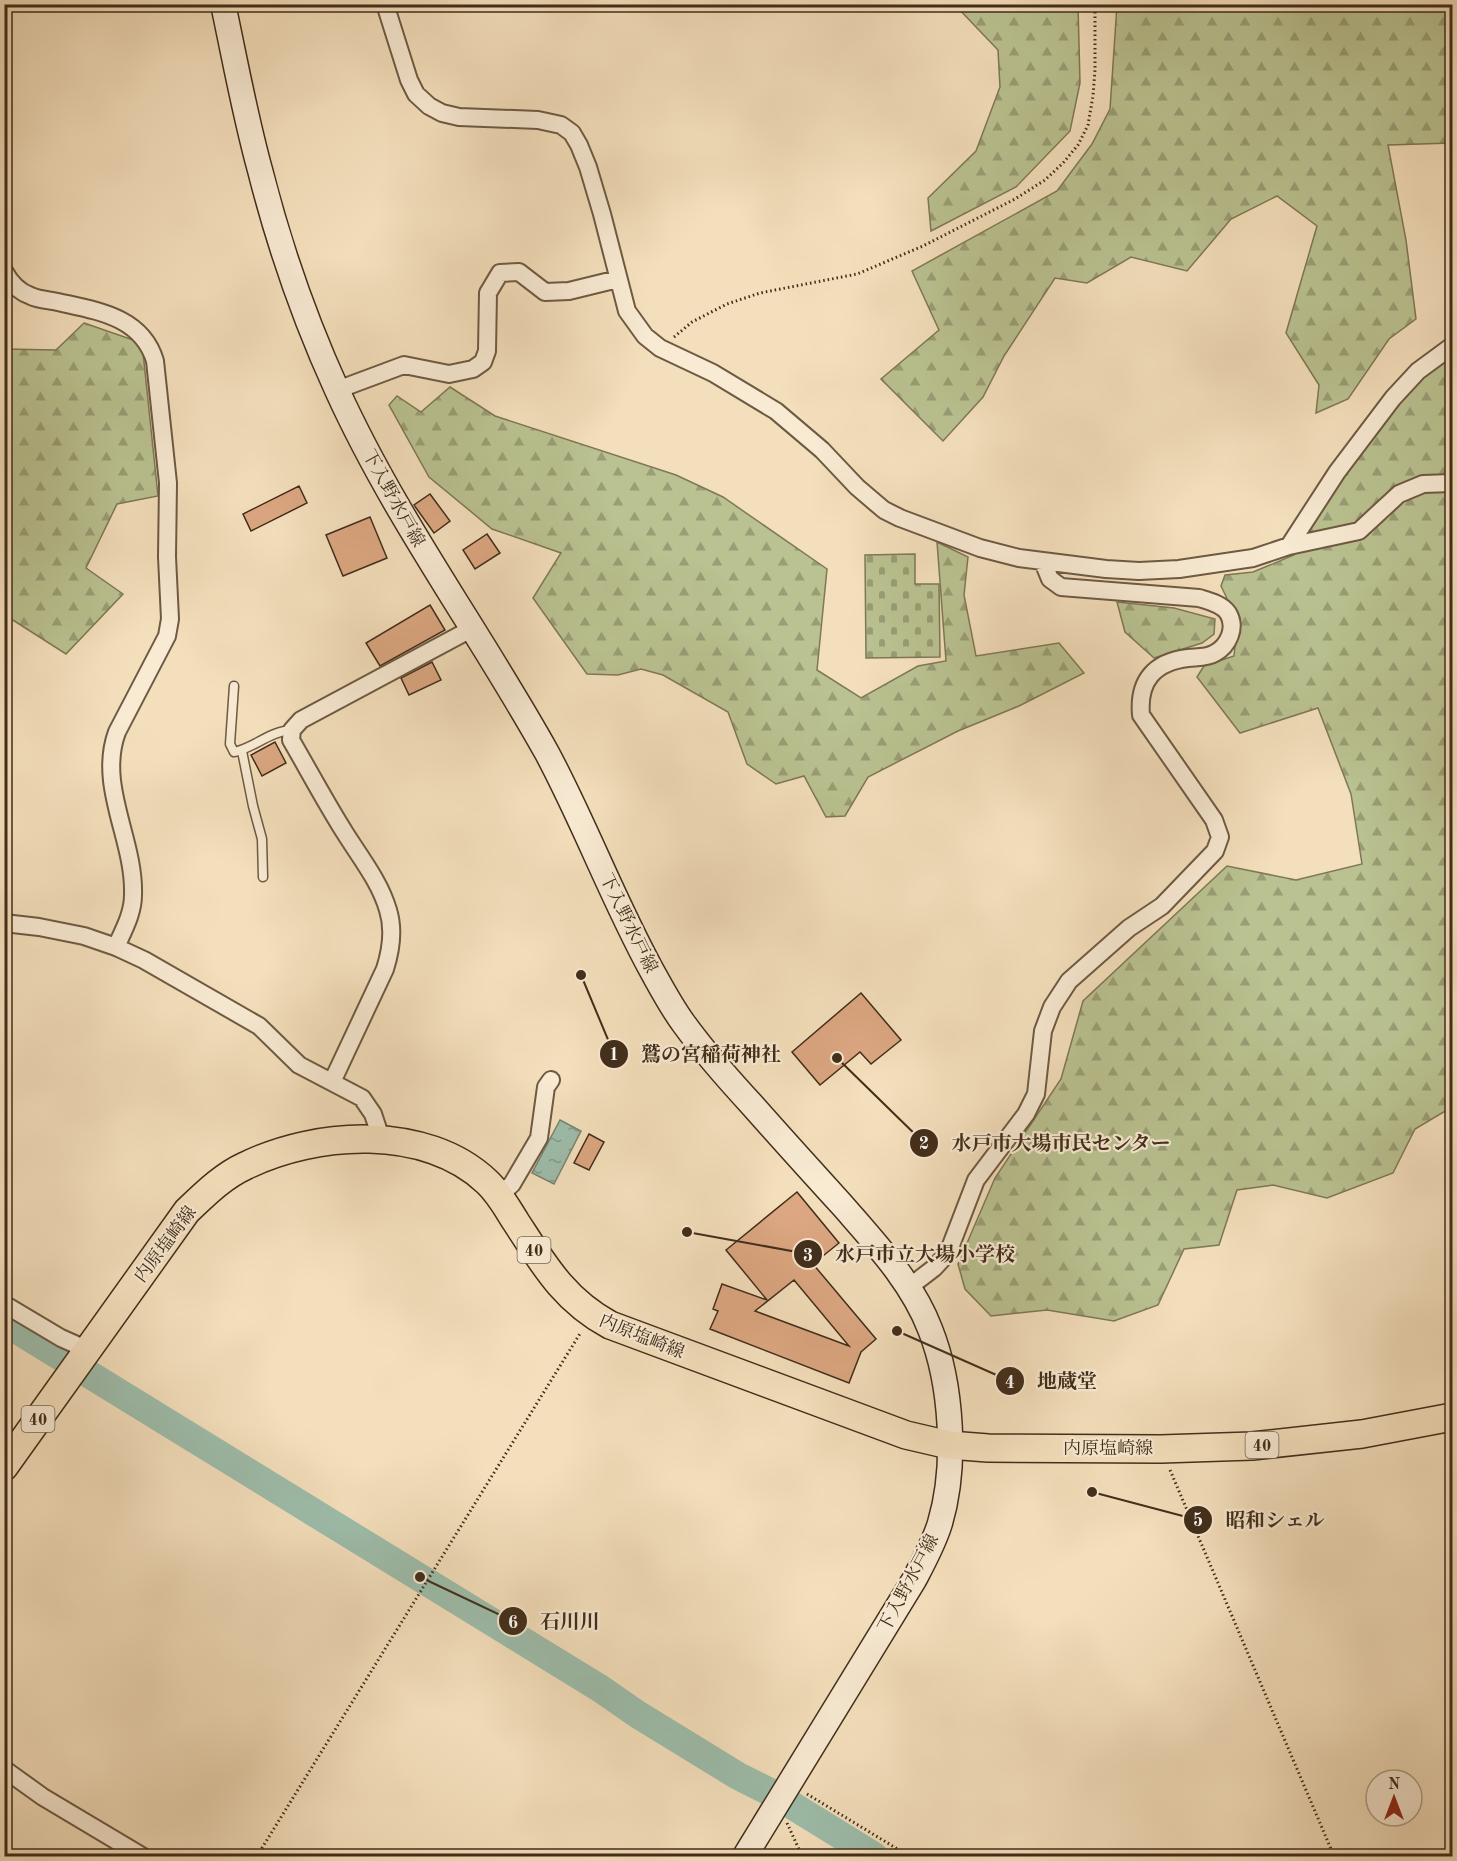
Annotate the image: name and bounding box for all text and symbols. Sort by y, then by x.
street label: 下入野水戸線 [359,446,429,550]
street label: 下入野水戸線 [596,870,662,976]
callout: 鷲の宮稲荷神社 [599,1035,793,1073]
text: 鷲の宮稲荷神社 [641,1043,781,1066]
text: 1 [609,1046,619,1064]
callout: 水戸市大場市民センター [909,1124,1183,1162]
text: 水戸市大場市民センター [951,1133,1171,1155]
text: 2 [919,1135,929,1153]
street label: 内原塩崎線 [130,1202,200,1286]
callout: 水戸市立大場小学校 [793,1235,1027,1273]
road number: 40 [518,1237,550,1263]
text: 水戸市立大場小学校 [835,1244,1015,1266]
text: 3 [803,1247,813,1265]
street label: 内原塩崎線 [597,1310,687,1362]
callout: 地蔵堂 [995,1362,1109,1400]
text: 地蔵堂 [1037,1370,1097,1393]
text: 4 [1005,1374,1015,1392]
road number: 40 [22,1406,54,1432]
road number: 40 [1246,1432,1278,1458]
street label: 内原塩崎線 [1063,1438,1153,1458]
callout: 昭和シェル [1183,1501,1337,1539]
text: 昭和シェル [1225,1510,1325,1532]
text: 5 [1193,1512,1203,1530]
street label: 下入野水戸線 [874,1531,942,1635]
callout: 石川川 [498,1602,612,1640]
text: 石川川 [540,1611,600,1633]
text: 6 [508,1614,518,1632]
north arrow [1364,1768,1424,1828]
text: N [1388,1777,1401,1793]

